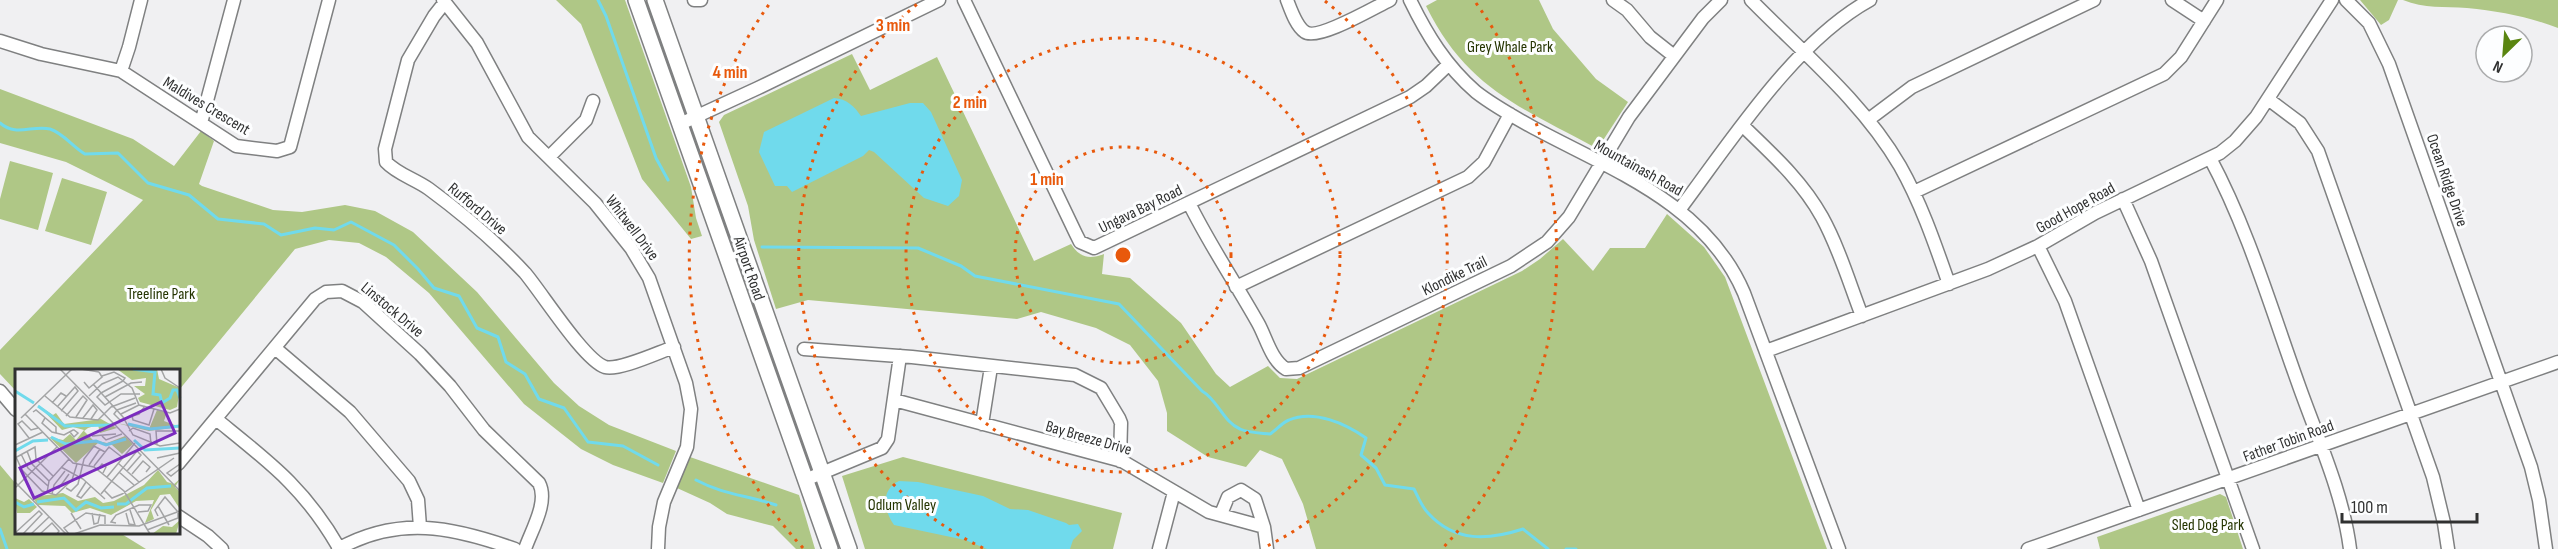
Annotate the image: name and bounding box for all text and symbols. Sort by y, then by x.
text: 3 min [876,15,910,36]
north arrow [2474,24,2534,84]
park label: Grey Whale Park [1467,38,1553,57]
text: N [2490,56,2506,77]
text: 4 min [713,62,747,83]
street label: Maldives Crescent [159,73,253,140]
text: 2 min [953,92,987,113]
street label: Ocean Ridge Drive [2422,132,2471,229]
street label: Mountainash Road [1591,136,1686,201]
text: 1 min [1030,169,1064,190]
street label: Rufford Drive [444,179,510,239]
street label: Good Hope Road [2033,179,2119,238]
street label: Ungava Bay Road [1096,181,1185,238]
street label: Whitwell Drive [601,191,663,264]
street label: Airport Road [728,233,768,303]
centre of rings [1113,245,1133,265]
street label: Klondike Trail [1419,252,1490,300]
street label: Linstock Drive [357,278,427,342]
park label: Treeline Park [127,285,195,304]
inset map [15,369,180,534]
street label: Father Tobin Road [2241,416,2336,467]
street label: Bay Breeze Drive [1043,417,1134,460]
scale bar [2342,486,2477,524]
park label: Odlum Valley [868,496,936,515]
text: 100 m [2351,497,2388,518]
park label: Sled Dog Park [2172,516,2244,535]

